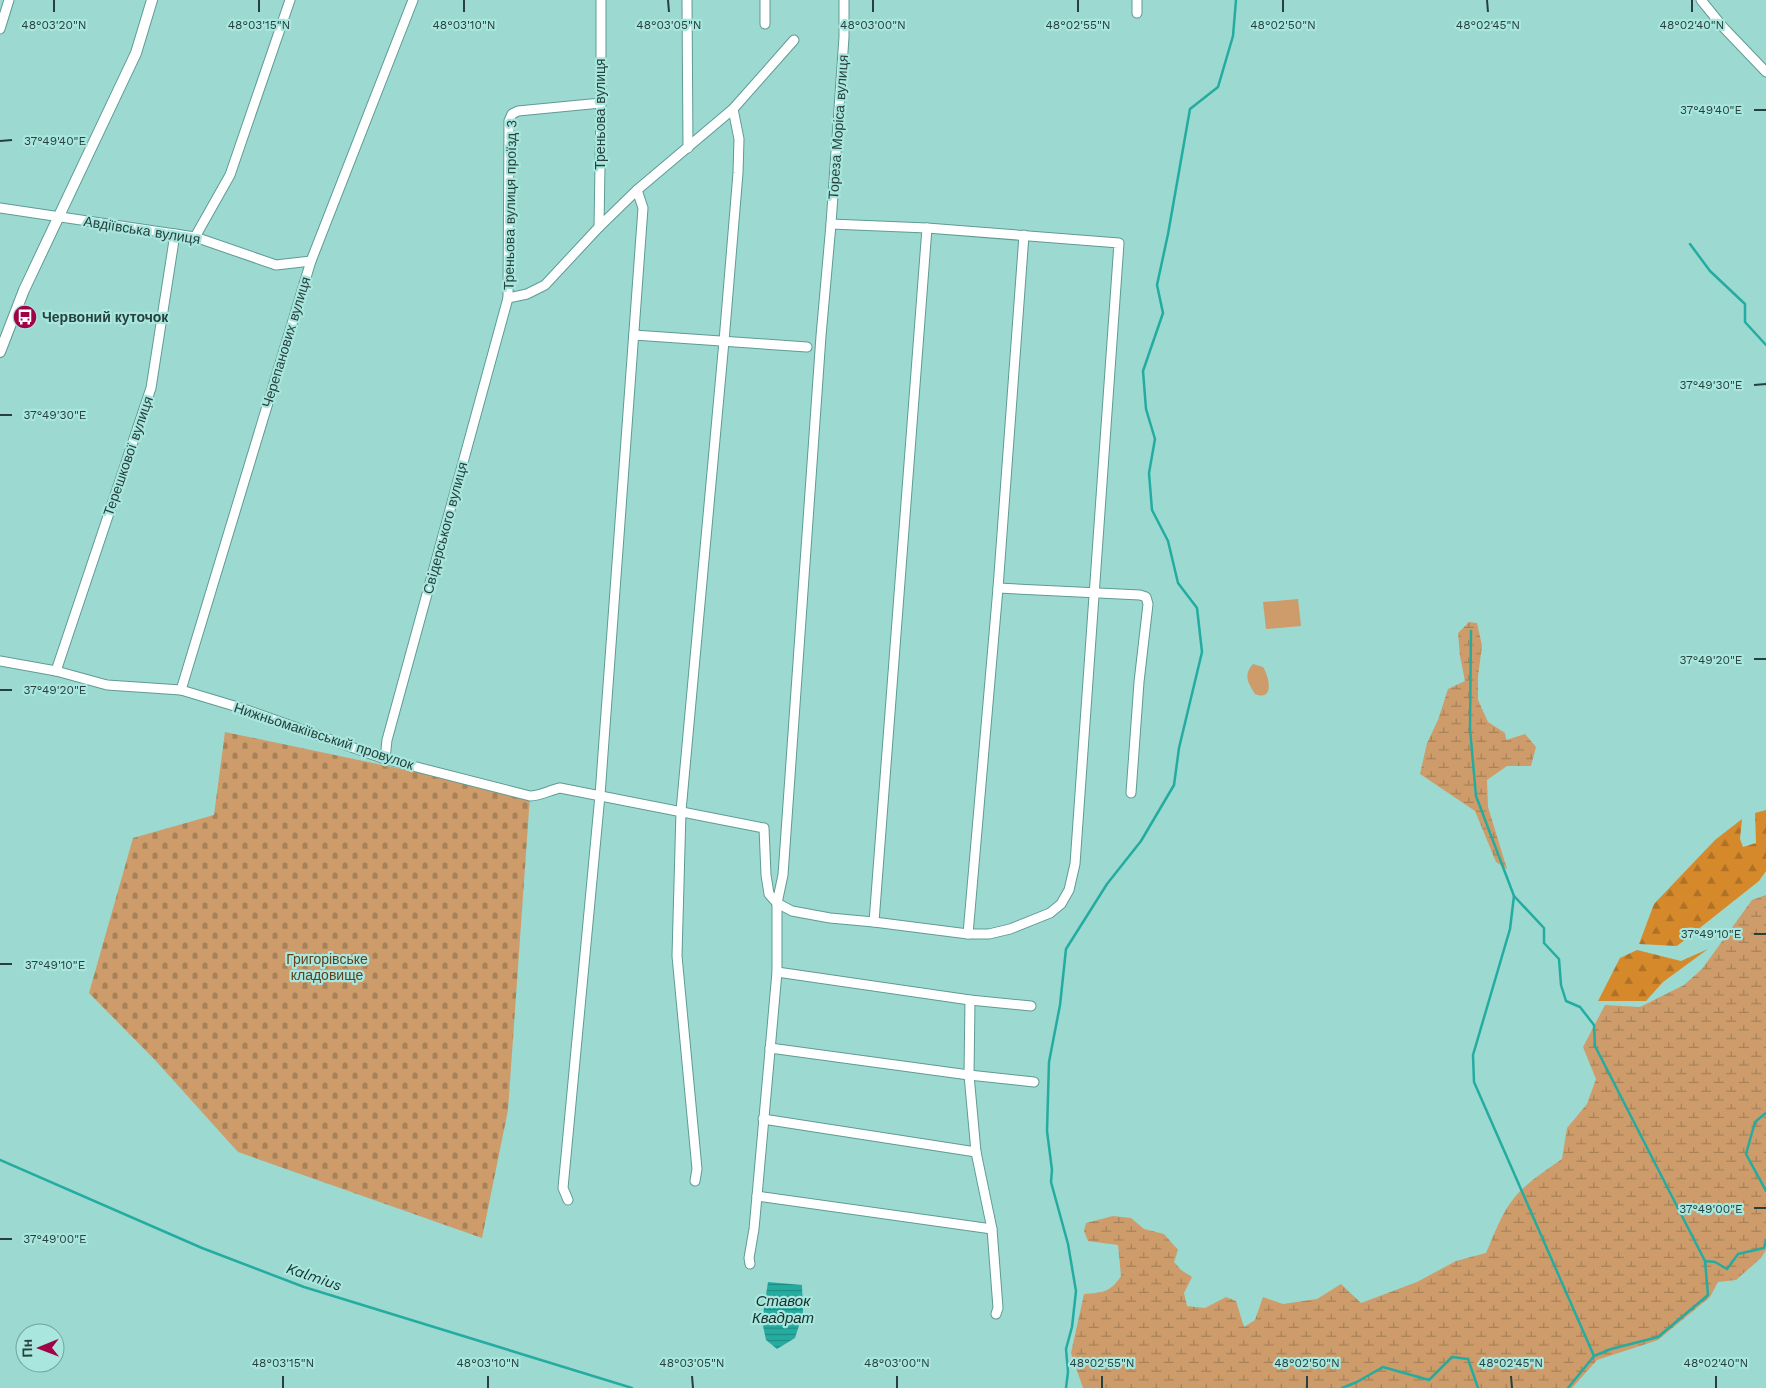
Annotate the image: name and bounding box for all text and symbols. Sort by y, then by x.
text: 48°03'20"N [21,18,87,32]
text: 48°03'15"N [228,18,290,32]
text: 48°03'10"N [432,18,496,32]
text: 48°03'05"N [636,18,702,32]
text: 48°03'00"N [840,18,906,32]
text: 48°02'55"N [1045,18,1111,32]
text: 48°02'50"N [1250,18,1316,32]
text: 48°02'45"N [1456,18,1520,32]
text: 48°02'40"N [1660,18,1724,32]
street label: Тореза Моріса вулиця [825,54,851,200]
street label: Треньова вулиця [592,58,608,170]
text: 37°49'40"E [1680,103,1742,117]
street label: Треньова вулиця проїзд 3 [501,120,519,290]
text: 37°49'40"E [24,134,86,148]
street label: Авдіївська вулиця [83,213,201,247]
street label: Черепанових вулиця [258,275,314,409]
bus stop icon: Червоний куточок [12,304,38,330]
place label: Червоний куточок [42,309,169,325]
text: 37°49'30"E [1680,378,1743,392]
street label: Терешкової вулиця [100,394,156,518]
text: 37°49'30"E [24,408,87,422]
street label: Свiдерського вулиця [420,460,470,596]
text: 37°49'20"E [1680,653,1743,667]
text: 37°49'20"E [24,683,87,697]
street label: Нижньомакіївський провулок [232,699,417,773]
text: 37°49'10"E [1681,927,1742,941]
park label: Григорівське кладовище [286,951,368,983]
text: 37°49'10"E [25,958,86,972]
text: 37°49'00"E [1679,1202,1743,1216]
text: 37°49'00"E [23,1232,87,1246]
water label: Kalmius [284,1259,344,1295]
water label: Ставок Квадрат [752,1292,814,1327]
north arrow [15,1323,65,1373]
text: Пн [19,1339,35,1358]
text: 48°03'15"N [252,1356,314,1370]
text: 48°03'10"N [456,1356,520,1370]
text: 48°03'05"N [659,1356,725,1370]
text: 48°03'00"N [864,1356,930,1370]
text: 48°02'55"N [1069,1356,1135,1370]
text: 48°02'50"N [1274,1356,1340,1370]
text: 48°02'45"N [1479,1356,1543,1370]
text: 48°02'40"N [1684,1356,1748,1370]

